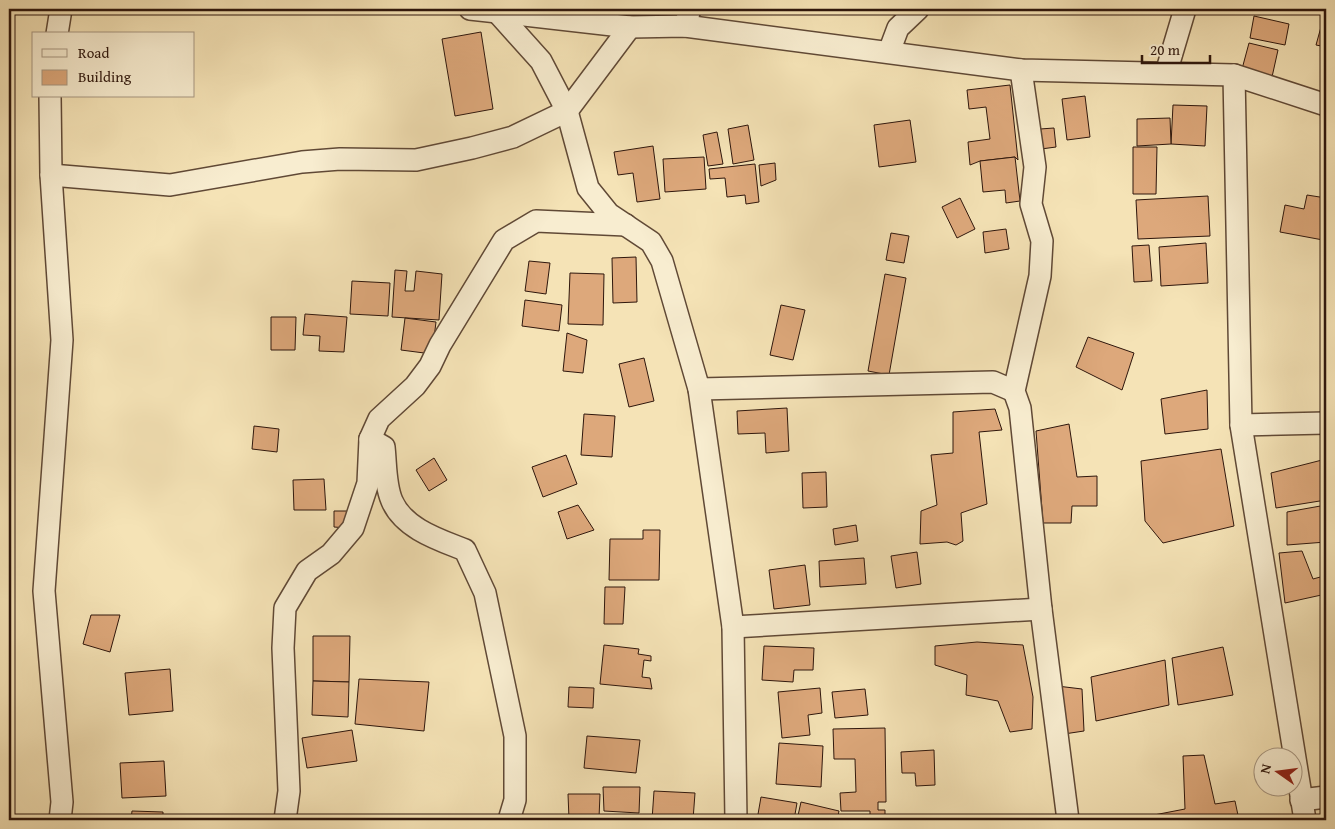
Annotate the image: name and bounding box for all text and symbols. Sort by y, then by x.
legend [32,32,195,98]
scale bar [1142,32,1210,64]
text: 20 m [1150,39,1181,60]
text: Road [78,42,109,63]
text: Building [78,66,132,87]
north arrow [1252,746,1302,796]
text: N [1255,761,1276,776]

